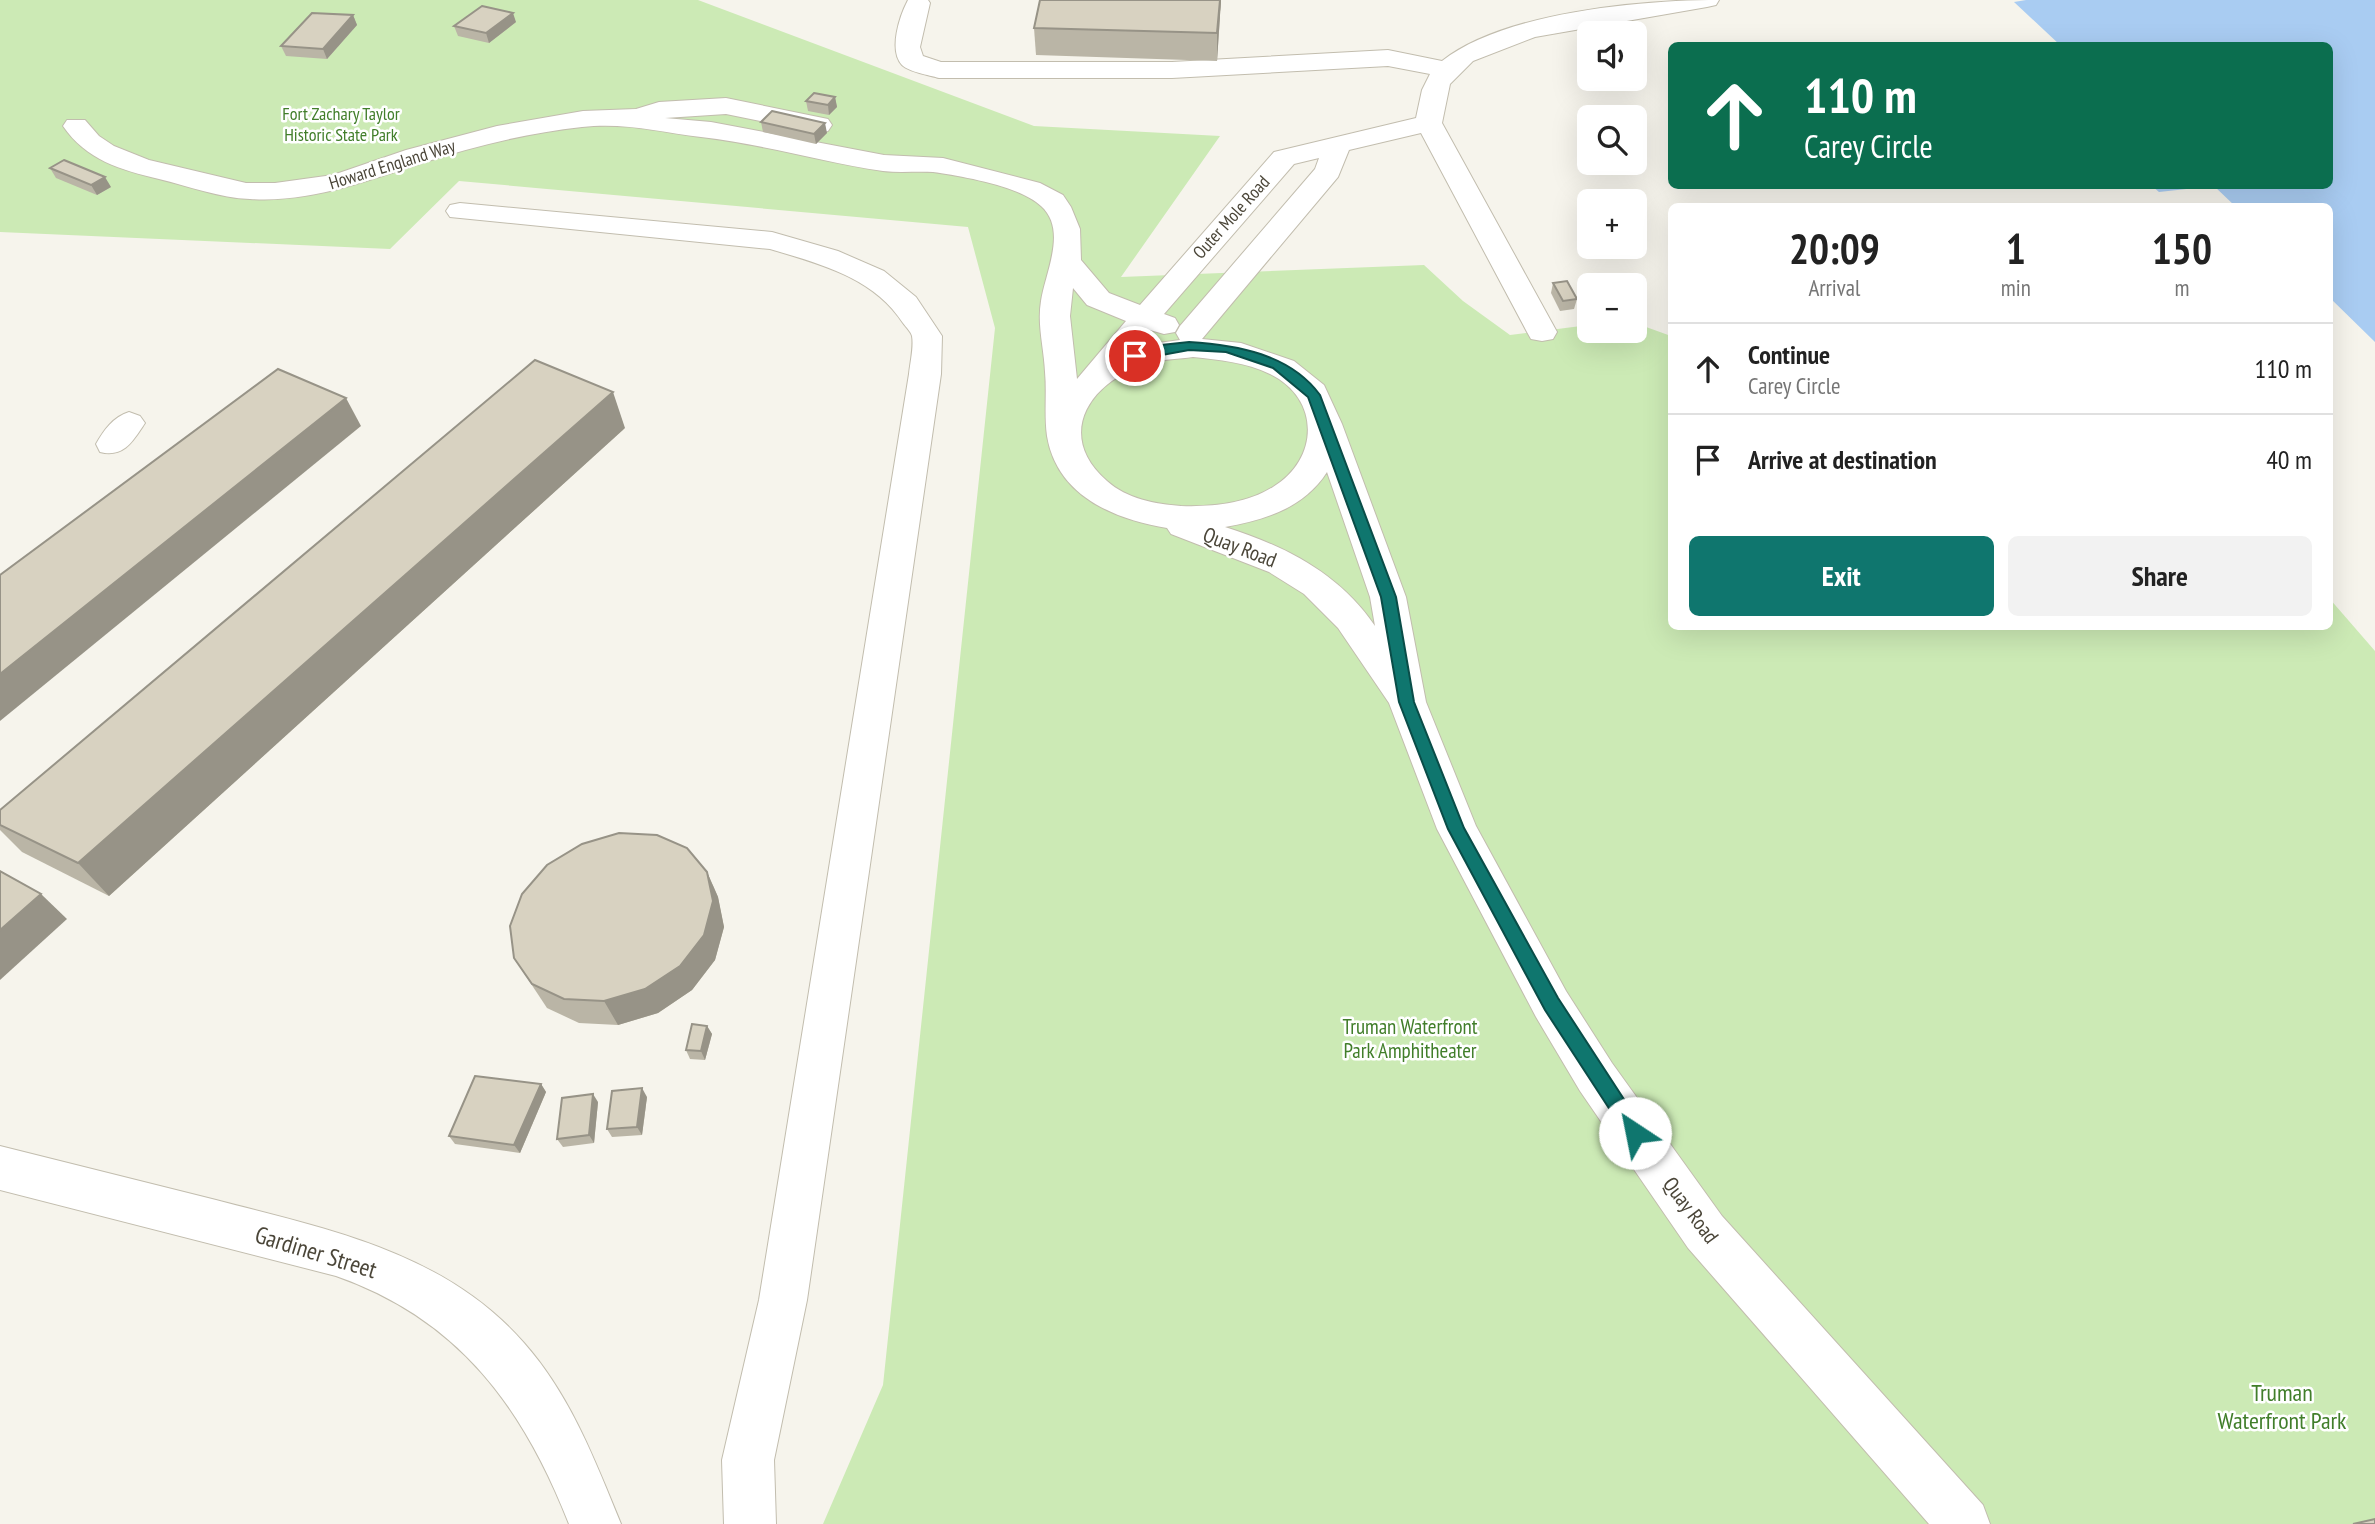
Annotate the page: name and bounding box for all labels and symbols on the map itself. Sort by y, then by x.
park label: Fort Zachary Taylor Historic State Park [282,102,400,146]
street label: Howard England Way [326,134,458,194]
street label: Outer Mole Road [1188,171,1274,263]
pin [1105,326,1165,386]
street label: Quay Road [1199,521,1281,573]
park label: Truman Waterfront Park Amphitheater [1343,1013,1478,1064]
position arrow [1598,1096,1672,1170]
street label: Quay Road [1657,1171,1725,1249]
street label: Gardiner Street [252,1219,381,1285]
park label: Truman Waterfront Park [2218,1377,2347,1436]

